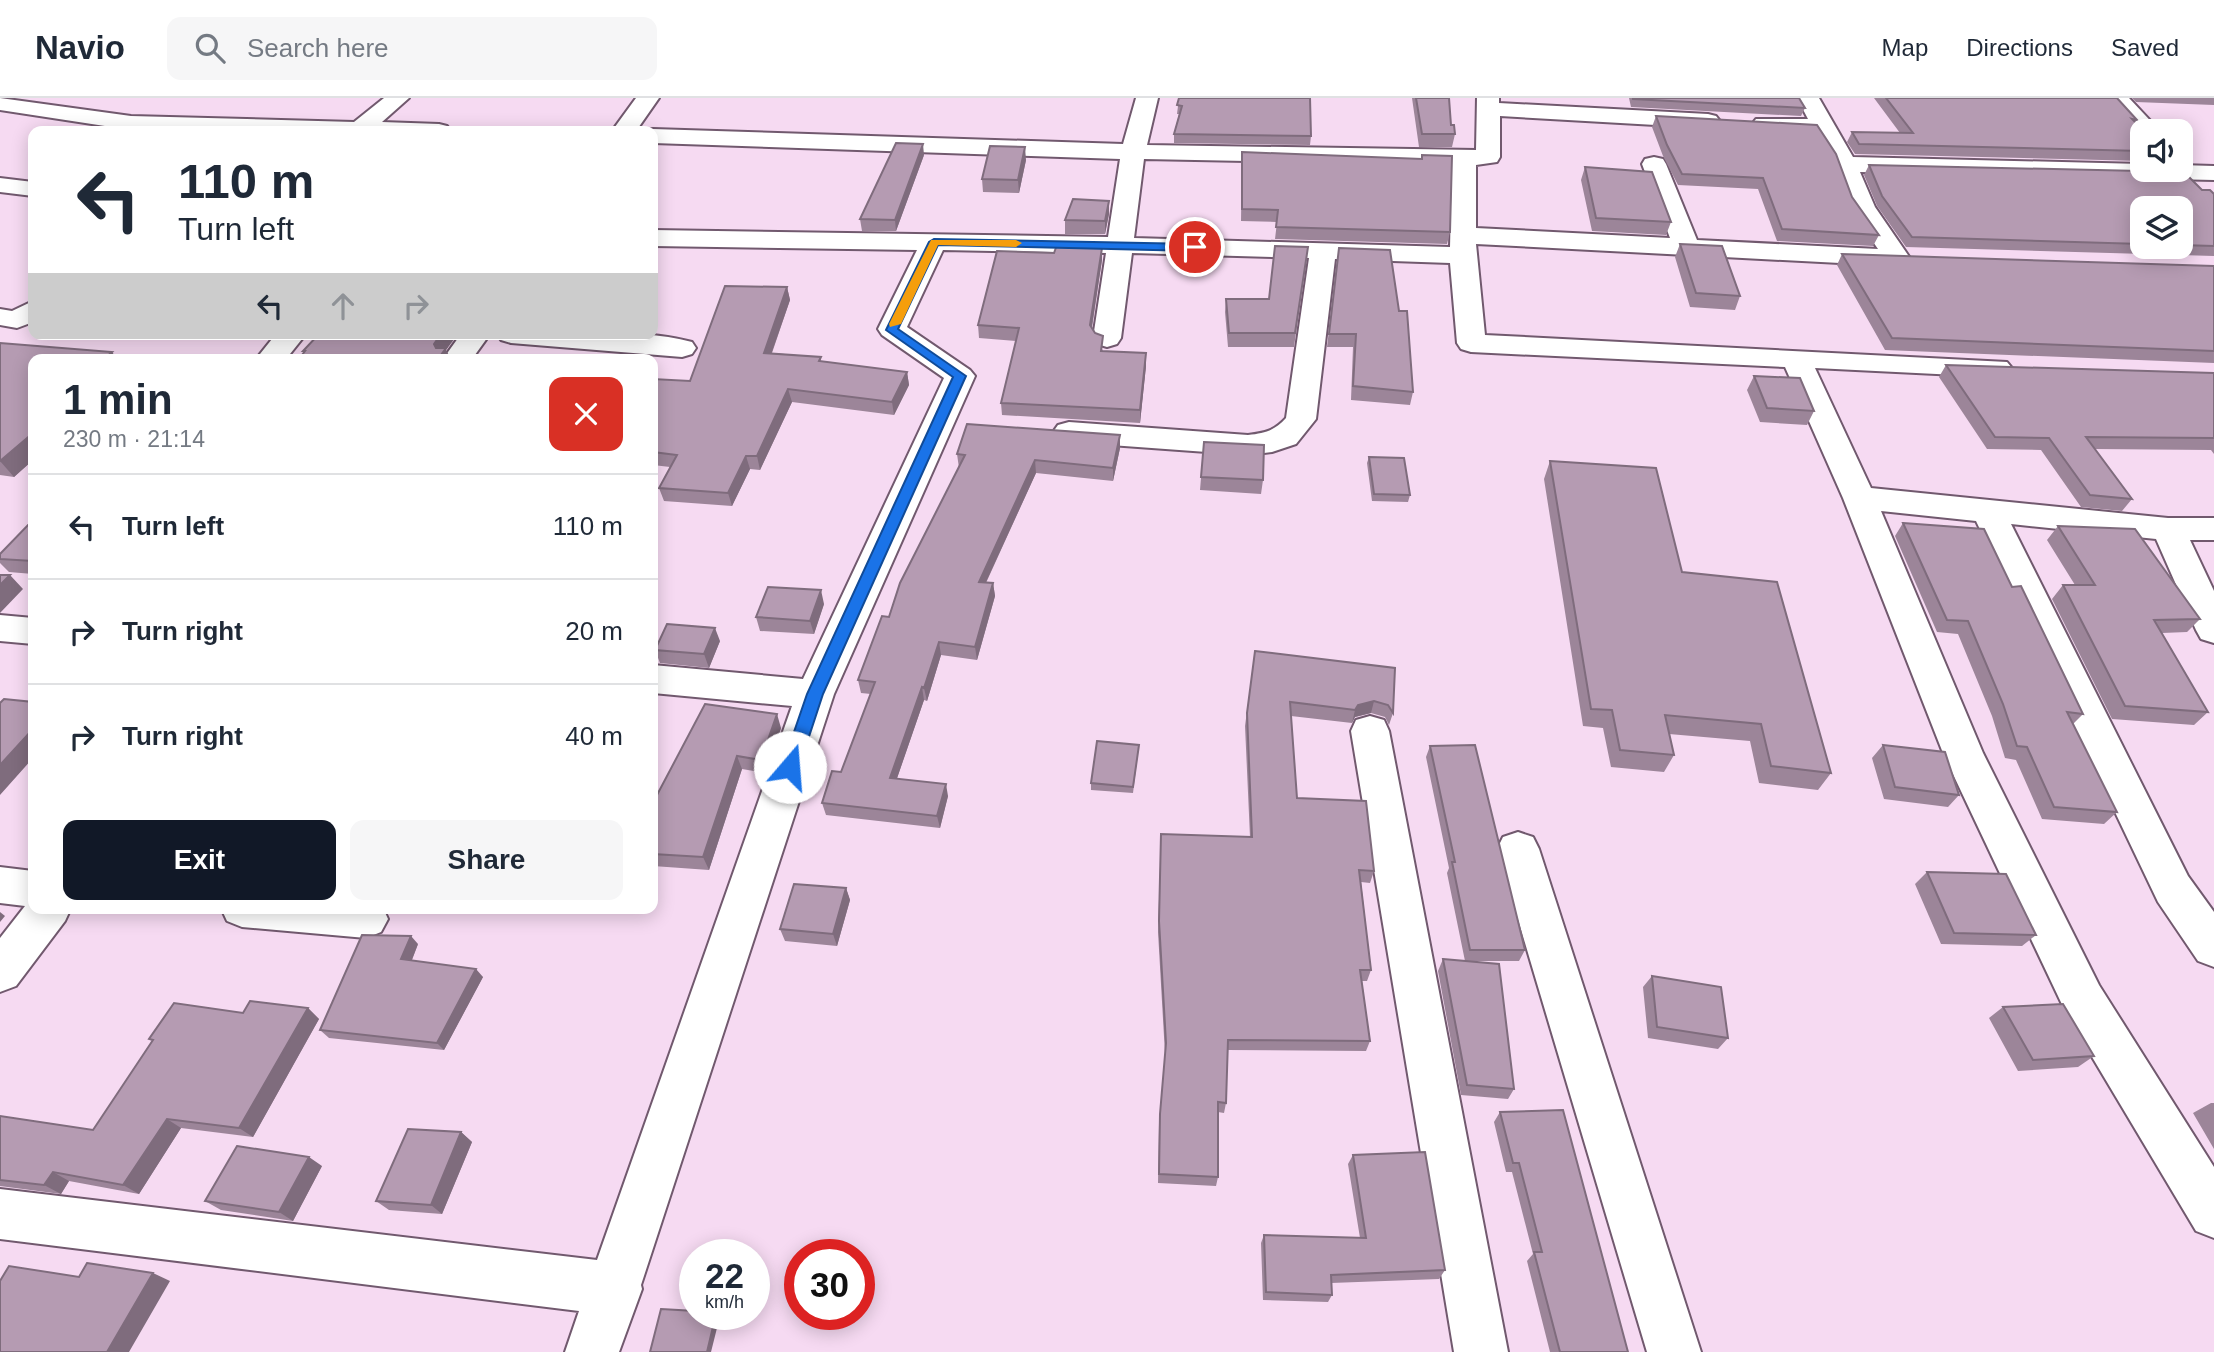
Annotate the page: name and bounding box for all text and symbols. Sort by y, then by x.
search box [167,17,657,80]
text: Navio [35,29,125,66]
icon: search [191,29,229,67]
text: Search here [247,33,389,63]
text: Map [1882,34,1928,61]
text: Directions [1966,34,2073,61]
text: Saved [2111,34,2179,61]
map controls [2130,119,2193,259]
button: sound [2130,119,2193,182]
icon: left [63,154,154,245]
text: 110 m [178,154,314,208]
button: layers [2130,196,2193,259]
text: Turn left [178,211,294,247]
pin [1165,217,1225,277]
icon: arrive [1176,228,1214,266]
icon: left [251,287,289,325]
icon: ahead [324,287,362,325]
icon: right [397,287,435,325]
text: 1 min [63,376,173,423]
button: close [549,377,623,451]
text: 230 m · 21:14 [63,426,205,452]
icon: left [63,508,101,546]
text: Turn left [122,511,224,541]
text: 110 m [553,511,623,541]
icon: right [63,613,101,651]
text: Turn right [122,616,243,646]
text: 20 m [565,616,623,646]
icon: right [63,718,101,756]
text: Turn right [122,721,243,751]
text: 40 m [565,721,623,751]
position arrow [753,730,827,804]
button: Exit [63,820,336,900]
button: Share [350,820,623,900]
speed limit sign: 30 [784,1239,875,1330]
text: 22 [705,1256,744,1295]
text: km/h [705,1292,744,1312]

